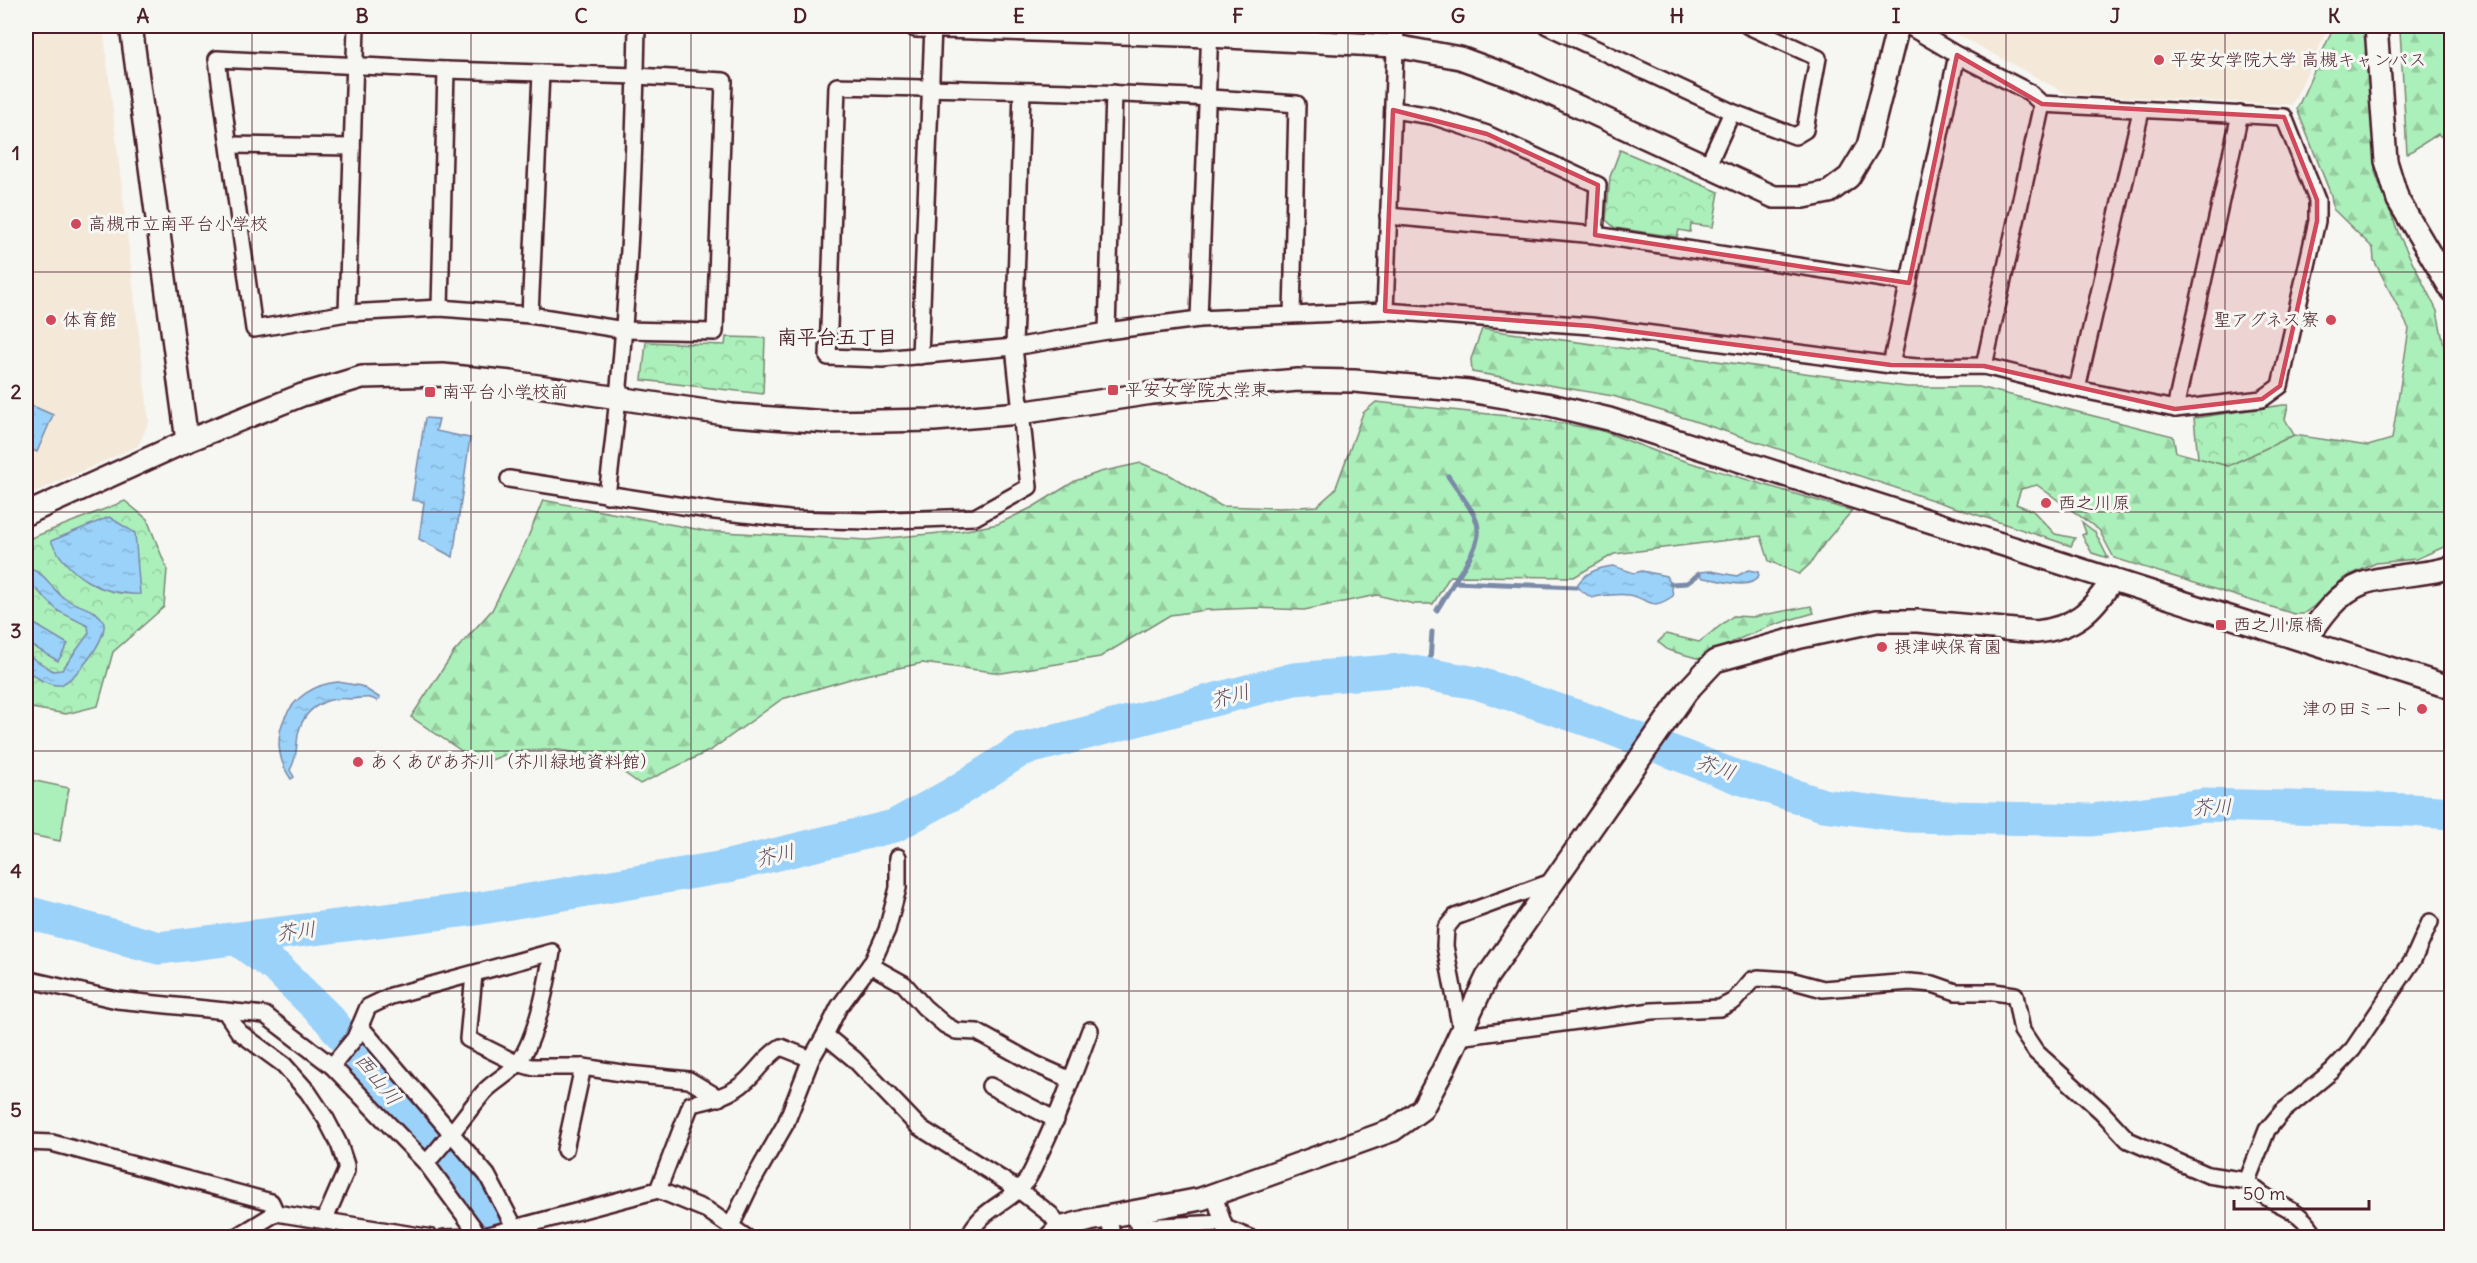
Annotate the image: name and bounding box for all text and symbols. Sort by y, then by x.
text: A [137,3,150,28]
text: B [355,3,369,28]
text: C [574,3,588,28]
text: D [793,3,807,28]
text: E [1013,3,1025,28]
text: F [1232,3,1244,28]
text: G [1451,3,1465,28]
text: H [1670,3,1684,28]
text: I [1892,3,1901,28]
text: J [2110,3,2121,28]
text: K [2328,3,2341,28]
place label: 平安女学院大学 高槻キャンパス [2171,48,2427,71]
marker: 平安女学院大学 高槻キャンパス [2152,53,2166,67]
text: 1 [12,140,20,165]
place label: 高槻市立南平台小学校 [88,212,268,235]
marker: 高槻市立南平台小学校 [69,217,83,231]
place label: 体育館 [63,308,117,331]
place label: 聖アグネス寮 [2213,308,2319,331]
marker: 体育館 [44,313,58,327]
marker: 聖アグネス寮 [2324,313,2338,327]
district label: 南平台五丁目 [777,324,897,349]
place label: 平安女学院大学東 [1125,378,1269,401]
text: 2 [11,379,22,404]
place label: 南平台小学校前 [442,380,568,403]
marker: 平安女学院大学東 [1106,383,1120,397]
marker: 南平台小学校前 [423,385,437,399]
place label: 西之川原 [2058,491,2130,514]
marker: 西之川原 [2039,496,2053,510]
place label: 西之川原橋 [2233,613,2323,636]
text: 3 [10,618,22,643]
marker: 西之川原橋 [2214,618,2228,632]
place label: 摂津峡保育園 [1894,635,2002,658]
marker: 摂津峡保育園 [1875,640,1889,654]
water label: 芥川 [1207,678,1252,713]
place label: 津の田ミート [2302,697,2410,720]
marker: 津の田ミート [2415,702,2429,716]
water label: 芥川 [1693,748,1739,785]
place label: あくあぴあ芥川（芥川緑地資料館） [370,750,658,773]
marker: あくあぴあ芥川（芥川緑地資料館） [351,755,365,769]
water label: 芥川 [2192,793,2232,820]
water label: 芥川 [753,838,797,871]
text: 4 [10,858,22,883]
water label: 芥川 [275,916,317,945]
water label: 西山川 [350,1048,407,1110]
text: 5 [10,1097,22,1122]
scale bar [2234,1173,2369,1211]
text: 50 m [2243,1182,2285,1205]

